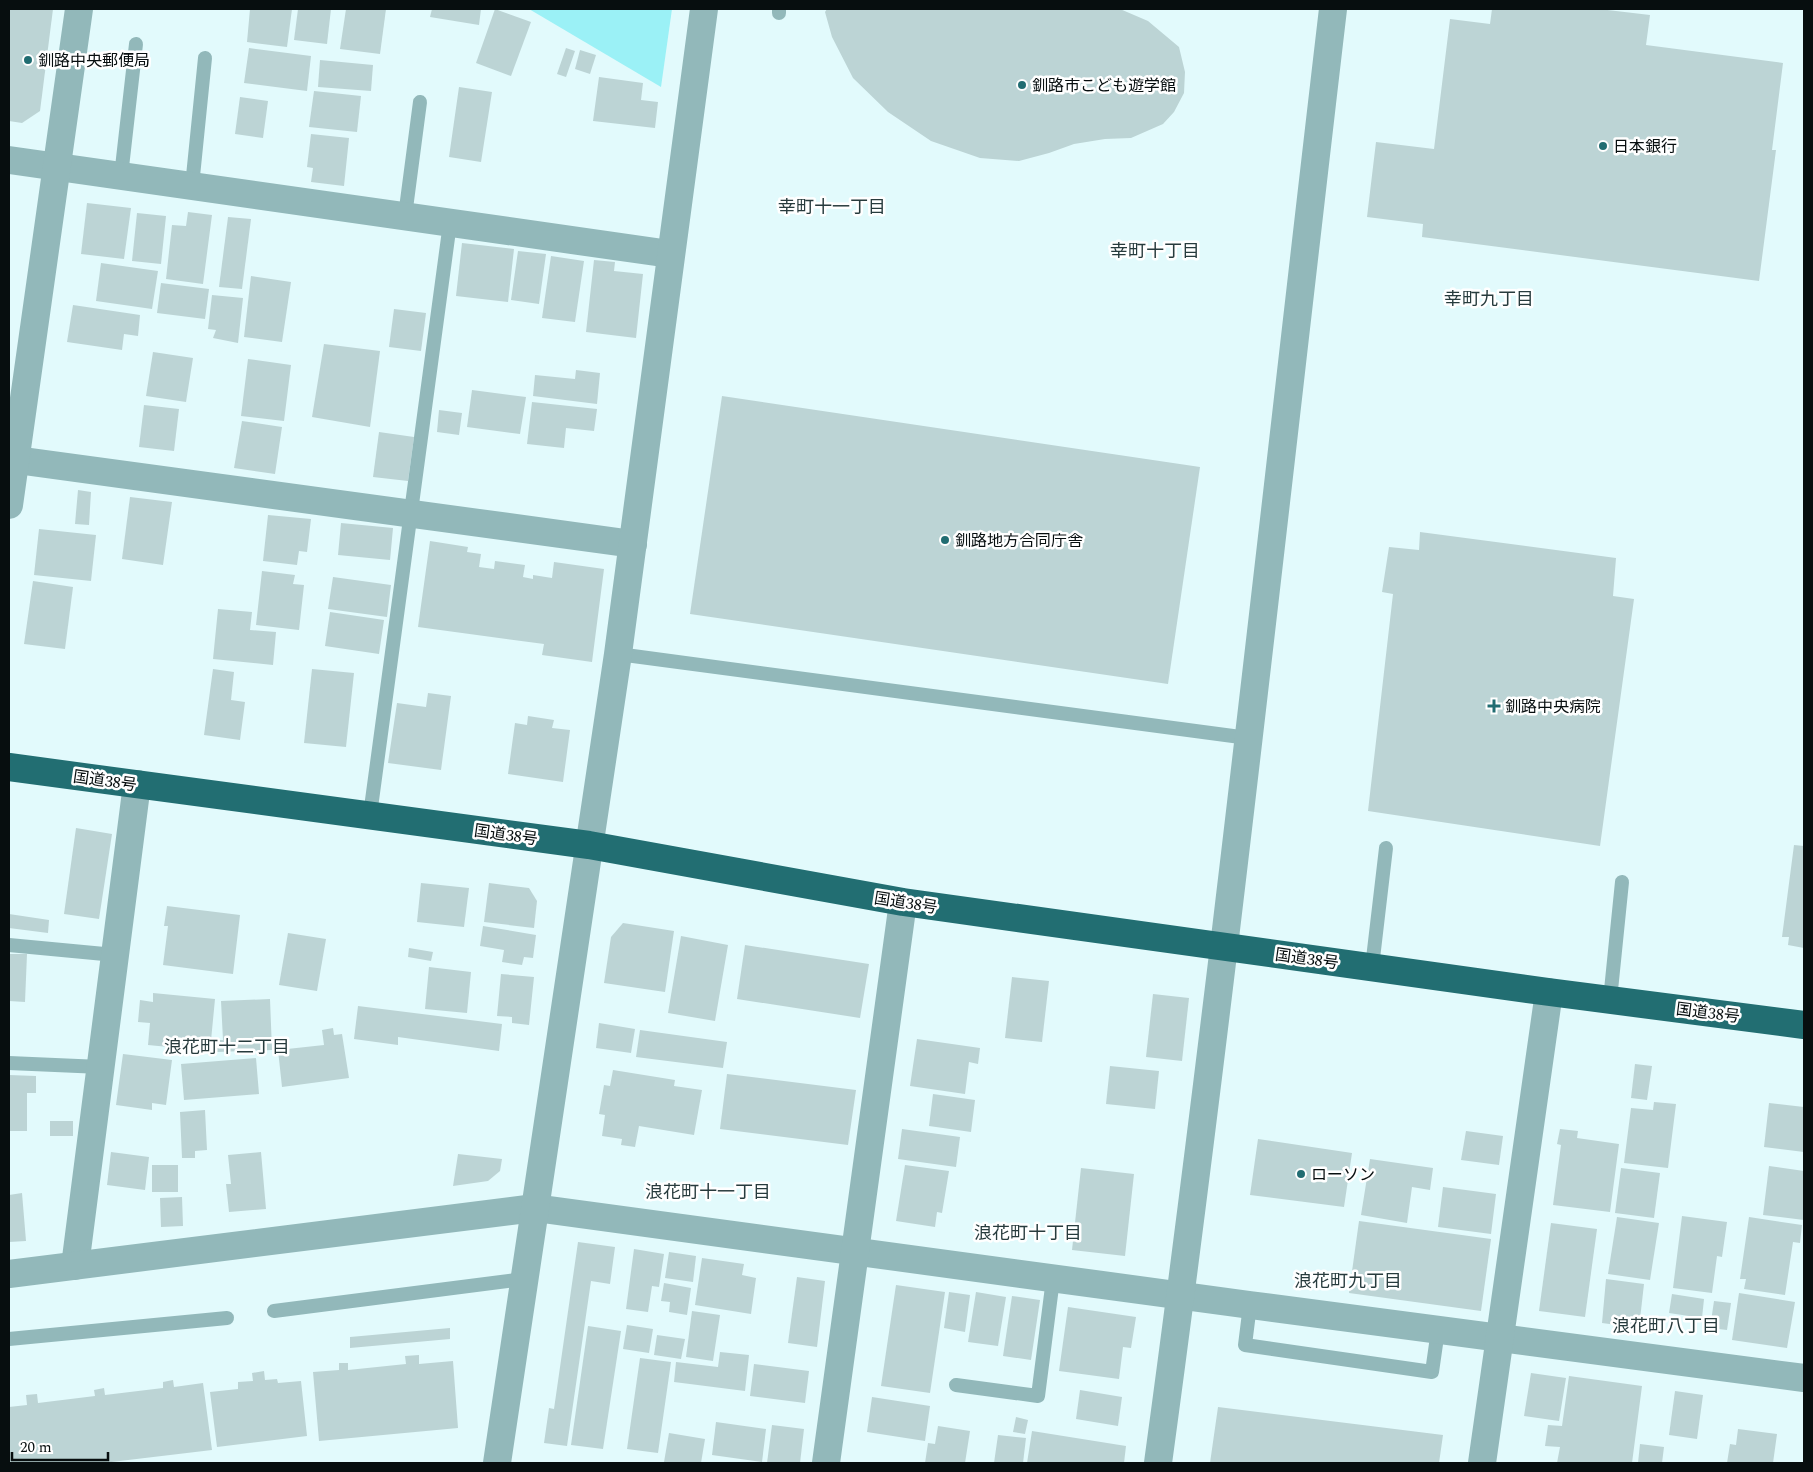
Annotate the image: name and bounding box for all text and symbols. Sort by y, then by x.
place label: 釧路中央郵便局 [38,49,150,73]
marker: 釧路中央郵便局 [22,54,34,66]
place label: 釧路市こども遊学館 [1032,74,1176,98]
marker: 釧路市こども遊学館 [1016,79,1028,91]
place label: 日本銀行 [1613,135,1677,159]
marker: 日本銀行 [1597,140,1609,152]
district label: 幸町十一丁目 [778,194,886,221]
district label: 幸町十丁目 [1110,238,1200,265]
district label: 幸町九丁目 [1444,286,1534,313]
place label: 釧路地方合同庁舎 [955,529,1083,553]
marker: 釧路地方合同庁舎 [939,534,951,546]
place label: 釧路中央病院 [1505,695,1601,719]
marker: 釧路中央病院 [1487,699,1501,713]
street label: 国道38号 [71,765,138,797]
street label: 国道38号 [472,819,539,851]
street label: 国道38号 [872,886,939,920]
street label: 国道38号 [1273,943,1340,975]
street label: 国道38号 [1675,997,1741,1029]
district label: 浪花町十二丁目 [164,1034,290,1061]
place label: ローソン [1311,1163,1375,1187]
marker: ローソン [1295,1168,1307,1180]
district label: 浪花町十一丁目 [645,1179,771,1206]
district label: 浪花町十丁目 [974,1220,1082,1247]
district label: 浪花町九丁目 [1294,1268,1402,1295]
district label: 浪花町八丁目 [1612,1313,1720,1340]
scale bar [12,1430,109,1462]
text: 20 m [20,1436,52,1459]

